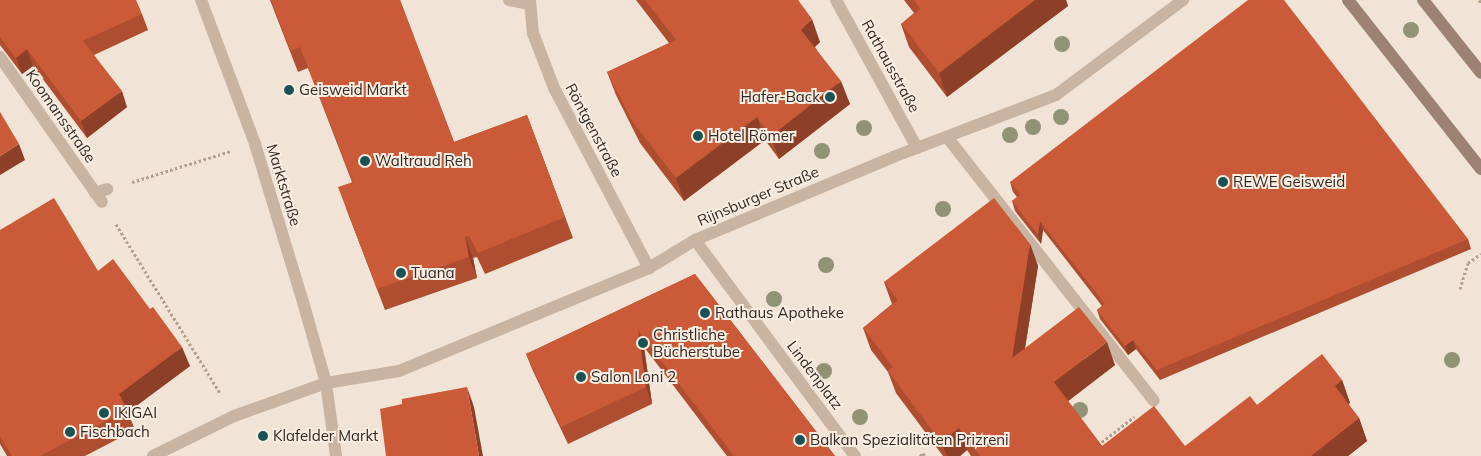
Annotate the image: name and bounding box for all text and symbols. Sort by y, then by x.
street label: Rathausstraße [858,17,924,115]
street label: Koomansstraße [22,66,100,166]
street label: Röntgenstraße [562,80,626,180]
place label: Geisweid Markt [299,81,407,99]
marker: Geisweid Markt [283,84,295,96]
place label: Hafer-Back [741,88,820,106]
marker: Hafer-Back [824,91,836,103]
place label: Hotel Römer [708,127,794,145]
marker: Hotel Römer [692,130,704,142]
street label: Marktstraße [263,142,305,228]
place label: Waltraud Reh [375,152,472,170]
marker: Waltraud Reh [359,155,371,167]
street label: Rijnsburger Straße [695,162,821,230]
place label: REWE Geisweid [1233,173,1345,191]
marker: REWE Geisweid [1217,176,1229,188]
place label: Tuana [411,264,454,282]
marker: Tuana [395,267,407,279]
place label: Rathaus Apotheke [715,304,844,322]
marker: Rathaus Apotheke [699,307,711,319]
place label: Christliche Bücherstube [653,325,740,360]
marker: Christliche Bücherstube [637,337,649,349]
street label: Lindenplatz [783,337,847,413]
place label: Salon Loni 2 [591,368,676,386]
marker: Salon Loni 2 [575,371,587,383]
place label: IKIGAI [114,404,157,422]
marker: IKIGAI [98,407,110,419]
place label: Fischbach [80,423,150,441]
marker: Fischbach [64,426,76,438]
place label: Klafelder Markt [273,427,378,445]
marker: Klafelder Markt [257,430,269,442]
place label: Balkan Spezialitäten Prizreni [810,431,1009,449]
marker: Balkan Spezialitäten Prizreni [794,434,806,446]

